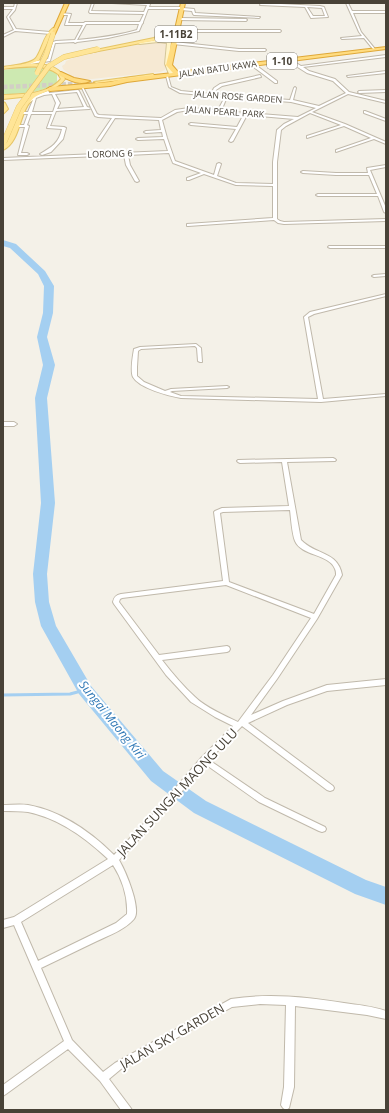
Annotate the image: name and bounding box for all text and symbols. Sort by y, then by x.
road number: 1-11B2 [155,26,197,42]
road number: 1-10 [267,53,297,69]
street label: JALAN BATU KAWA [177,57,258,81]
street label: JALAN ROSE GARDEN [192,87,283,106]
street label: JALAN PEARL PARK [184,102,265,121]
street label: LORONG 6 [87,146,133,161]
water label: Sungai Maong Kiri [75,677,150,763]
street label: JALAN SUNGAI MAONG ULU [111,724,241,862]
street label: JALAN SKY GARDEN [115,999,227,1074]

